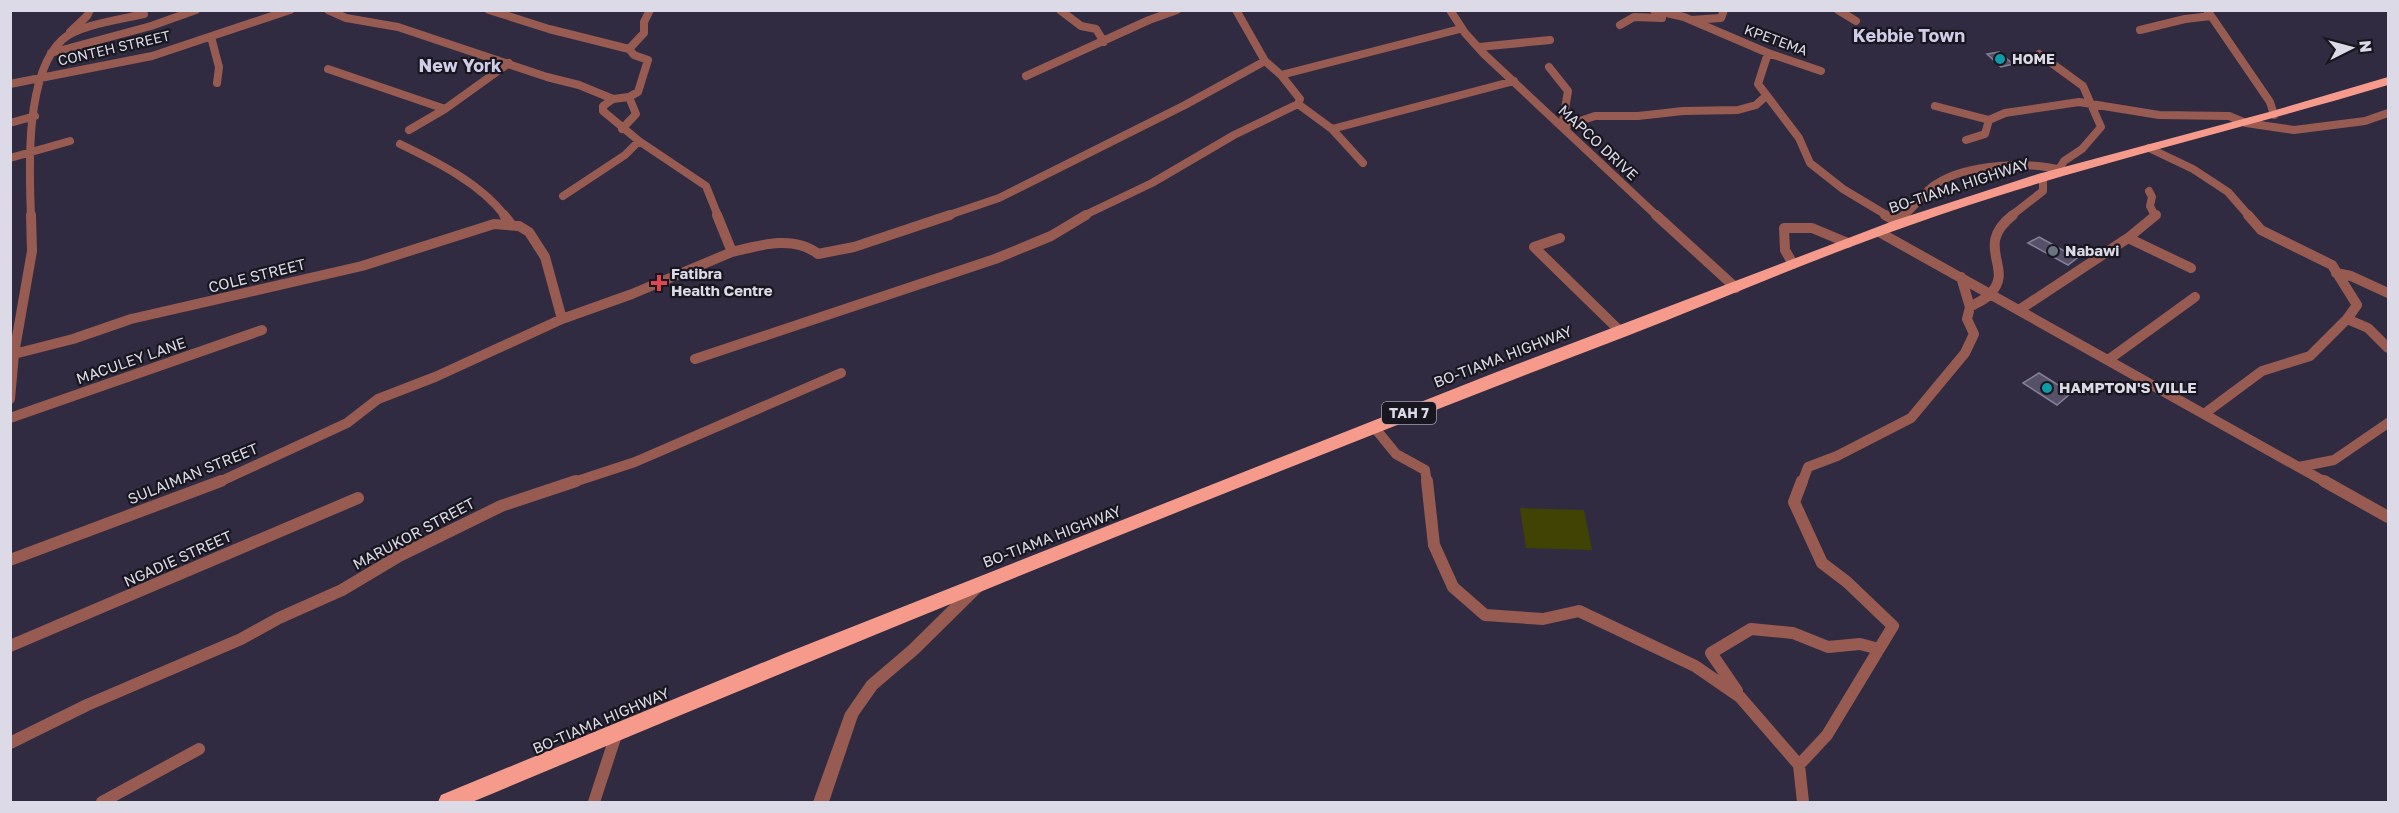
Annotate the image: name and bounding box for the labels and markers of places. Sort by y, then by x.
place label: HOME [2012,50,2055,67]
marker: HOME [1993,52,2007,66]
place label: Nabawi [2065,241,2119,259]
marker: Nabawi [2046,244,2060,258]
place label: Fatibra Health Centre [671,264,773,299]
marker: Fatibra Health Centre [652,276,666,290]
place label: HAMPTON'S VILLE [2059,378,2197,396]
marker: HAMPTON'S VILLE [2040,381,2054,395]

